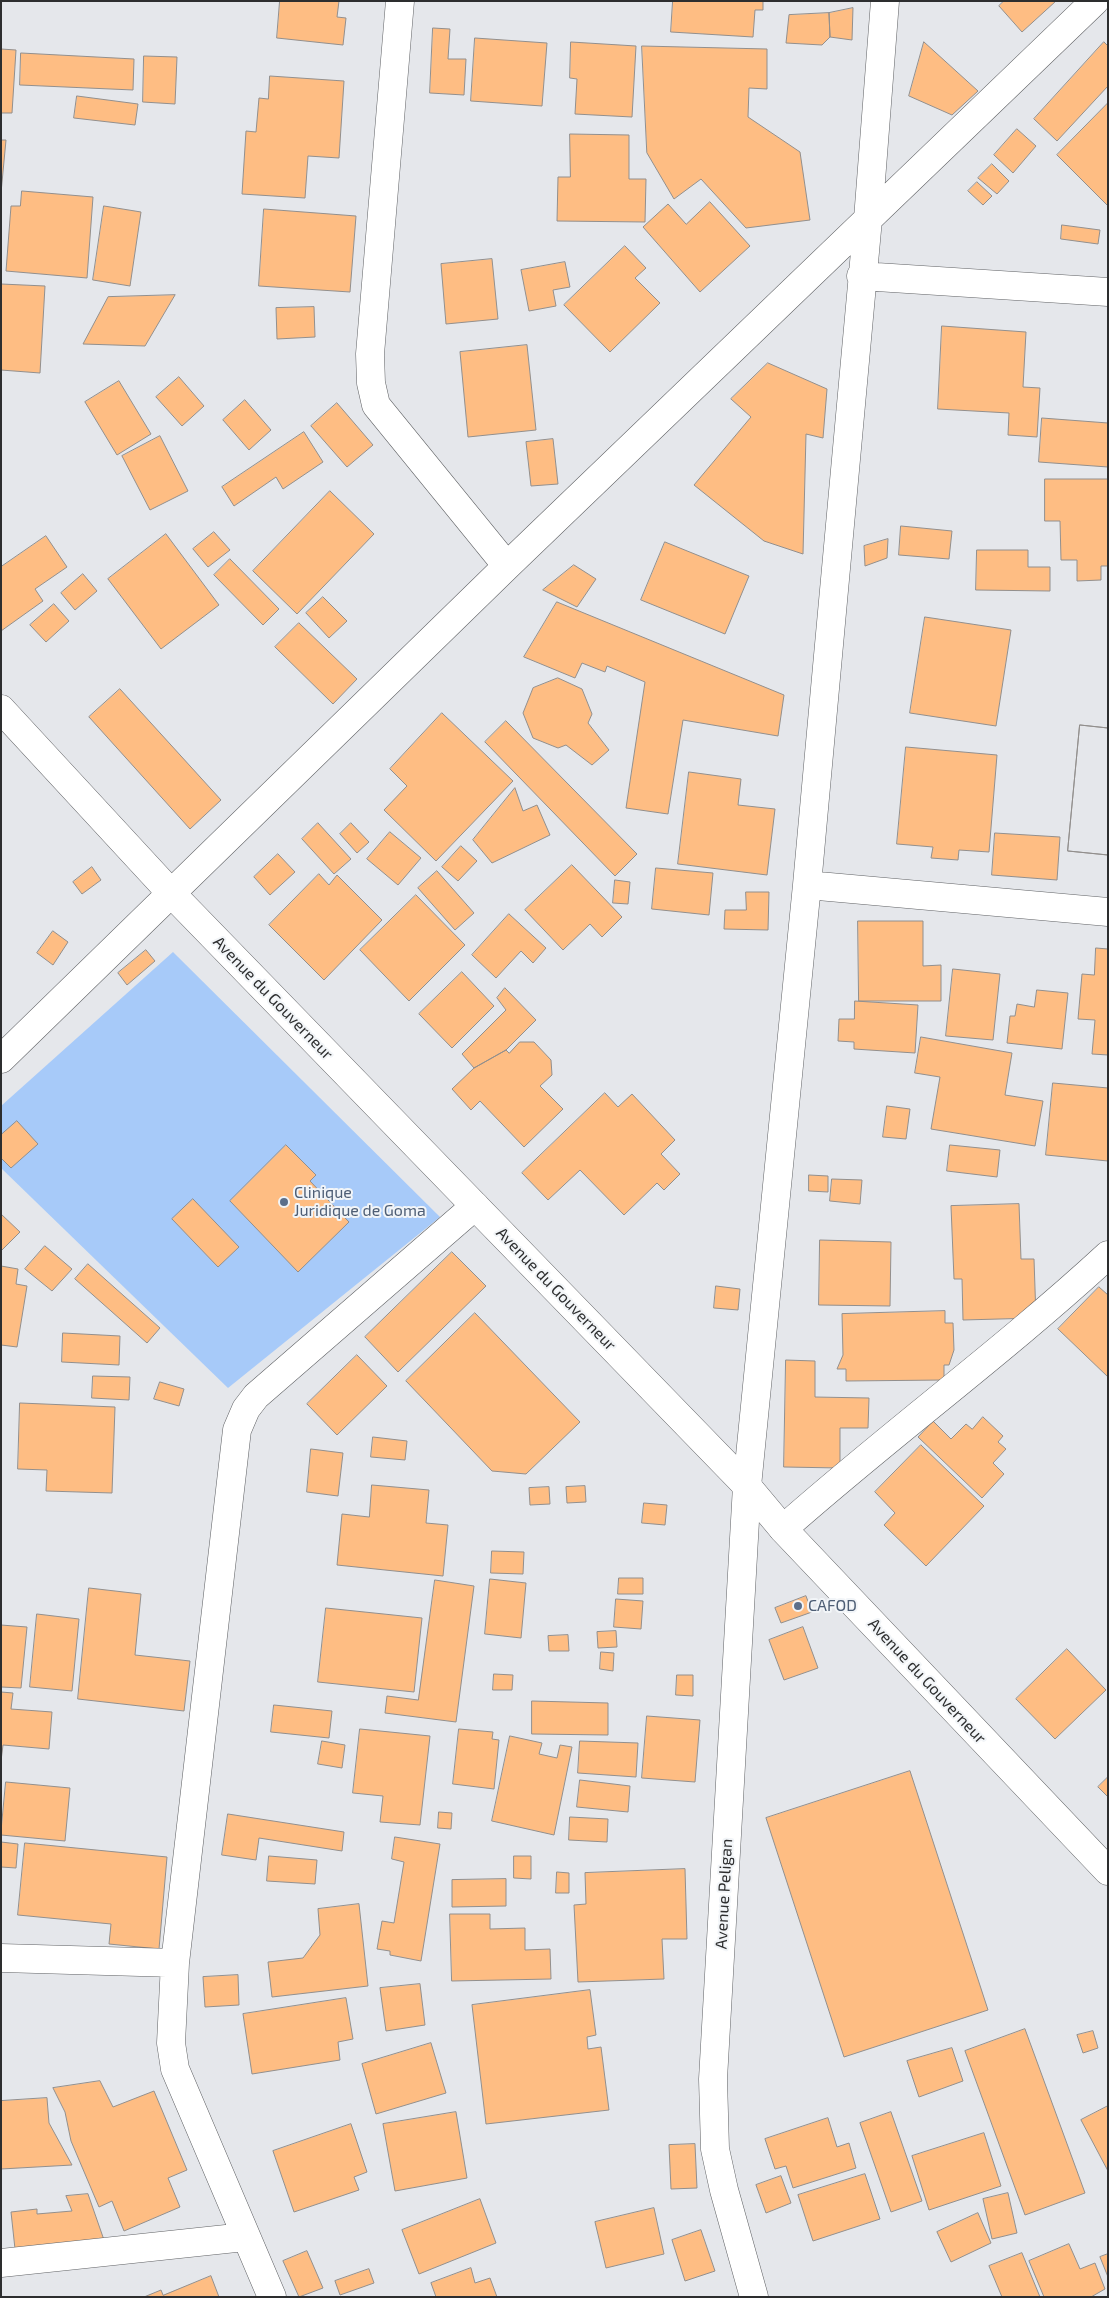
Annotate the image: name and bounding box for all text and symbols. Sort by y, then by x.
street label: Avenue du Gouverneur [209,932,337,1064]
place label: Clinique Juridique de Goma [294,1183,426,1221]
marker: Clinique Juridique de Goma [278,1196,290,1208]
street label: Avenue du Gouverneur [492,1223,620,1355]
place label: CAFOD [808,1596,857,1616]
marker: CAFOD [792,1600,804,1612]
street label: Avenue du Gouverneur [864,1614,990,1748]
street label: Avenue Peligan [712,1838,736,1950]

